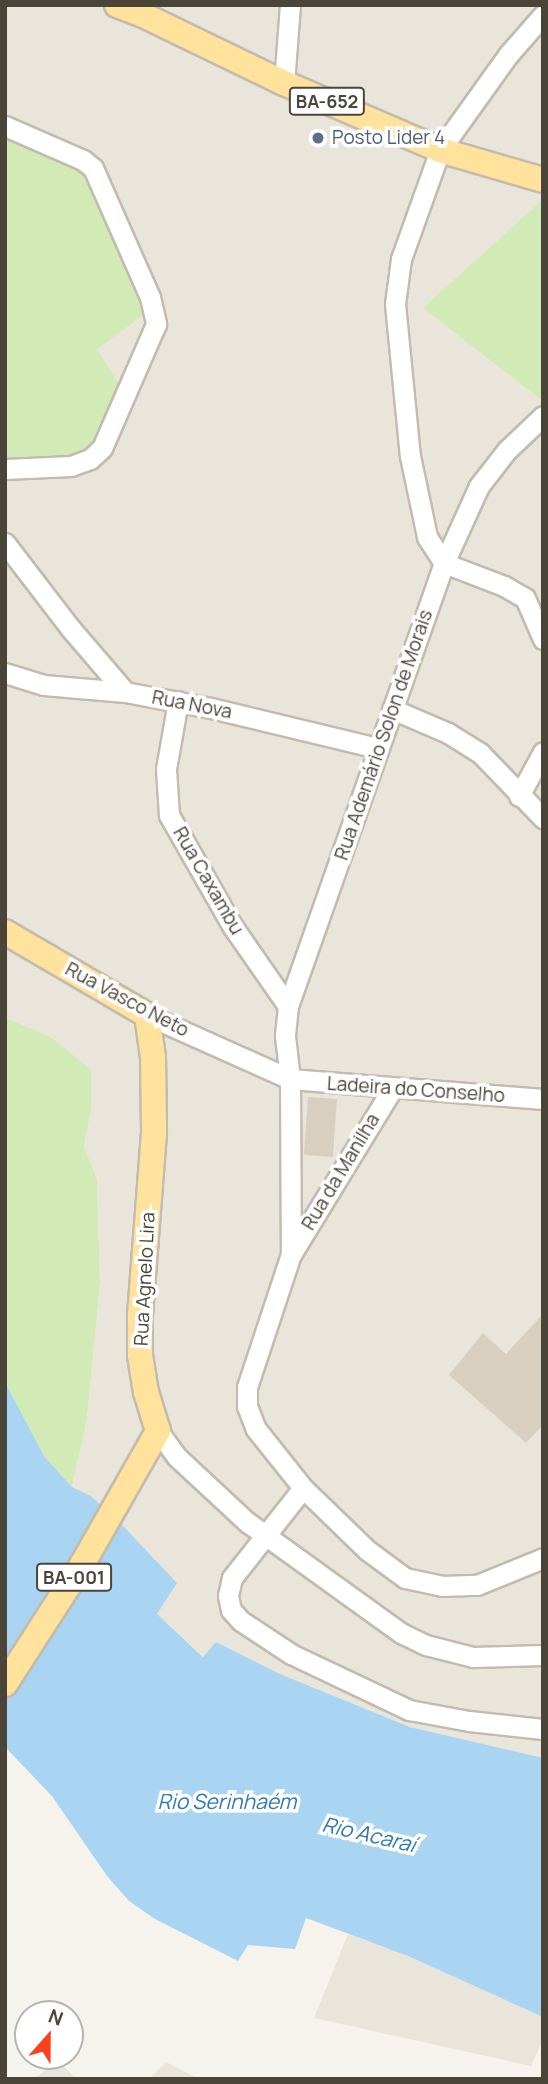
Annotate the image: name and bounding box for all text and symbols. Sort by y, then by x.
road number: BA-652 [288,86,366,116]
place label: Posto Lider 4 [332,127,445,149]
marker: Posto Lider 4 [310,130,326,146]
street label: Rua Ademário Solon de Morais [330,607,438,863]
street label: Rua Nova [150,686,234,724]
street label: Rua Caxambu [168,823,248,939]
street label: Rua Vasco Neto [61,958,193,1042]
street label: Ladeira do Conselho [326,1072,506,1108]
street label: Rua da Manilha [297,1110,385,1234]
street label: Rua Agnelo Lira [130,1212,160,1346]
road number: BA-001 [36,1562,112,1592]
water label: Rio Serinhaém [158,1788,296,1814]
water label: Rio Acaraí [320,1811,418,1857]
north arrow [14,2000,84,2070]
text: N [45,2003,67,2032]

